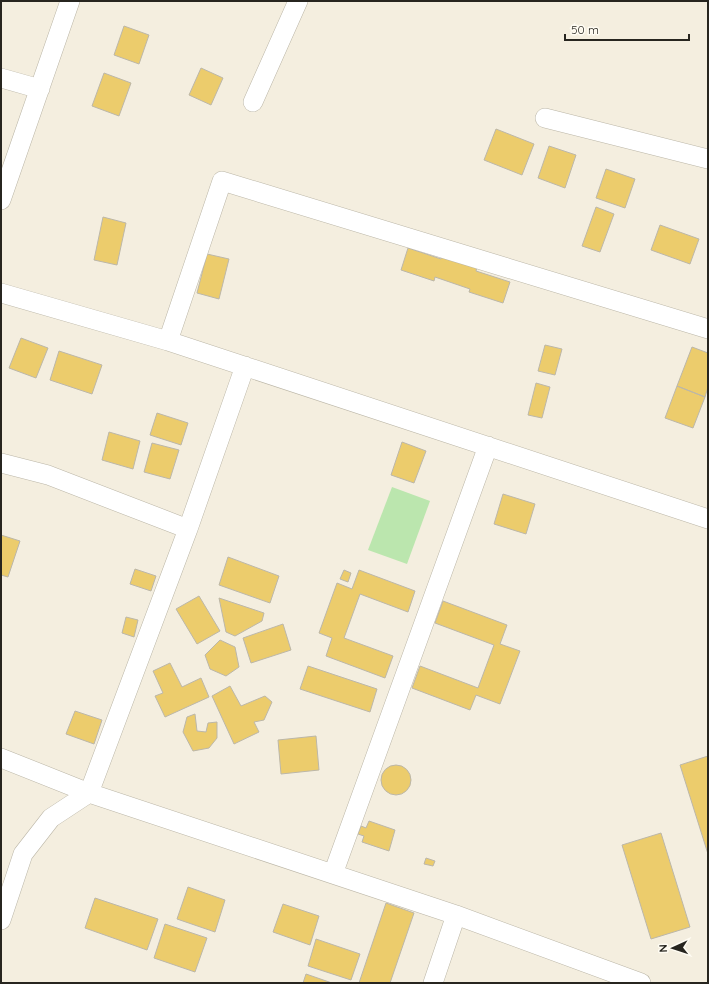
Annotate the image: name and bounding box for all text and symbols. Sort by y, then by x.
scale bar [565,16,689,42]
text: 50 m [571,22,599,37]
north arrow [653,928,693,968]
text: N [656,944,670,953]

